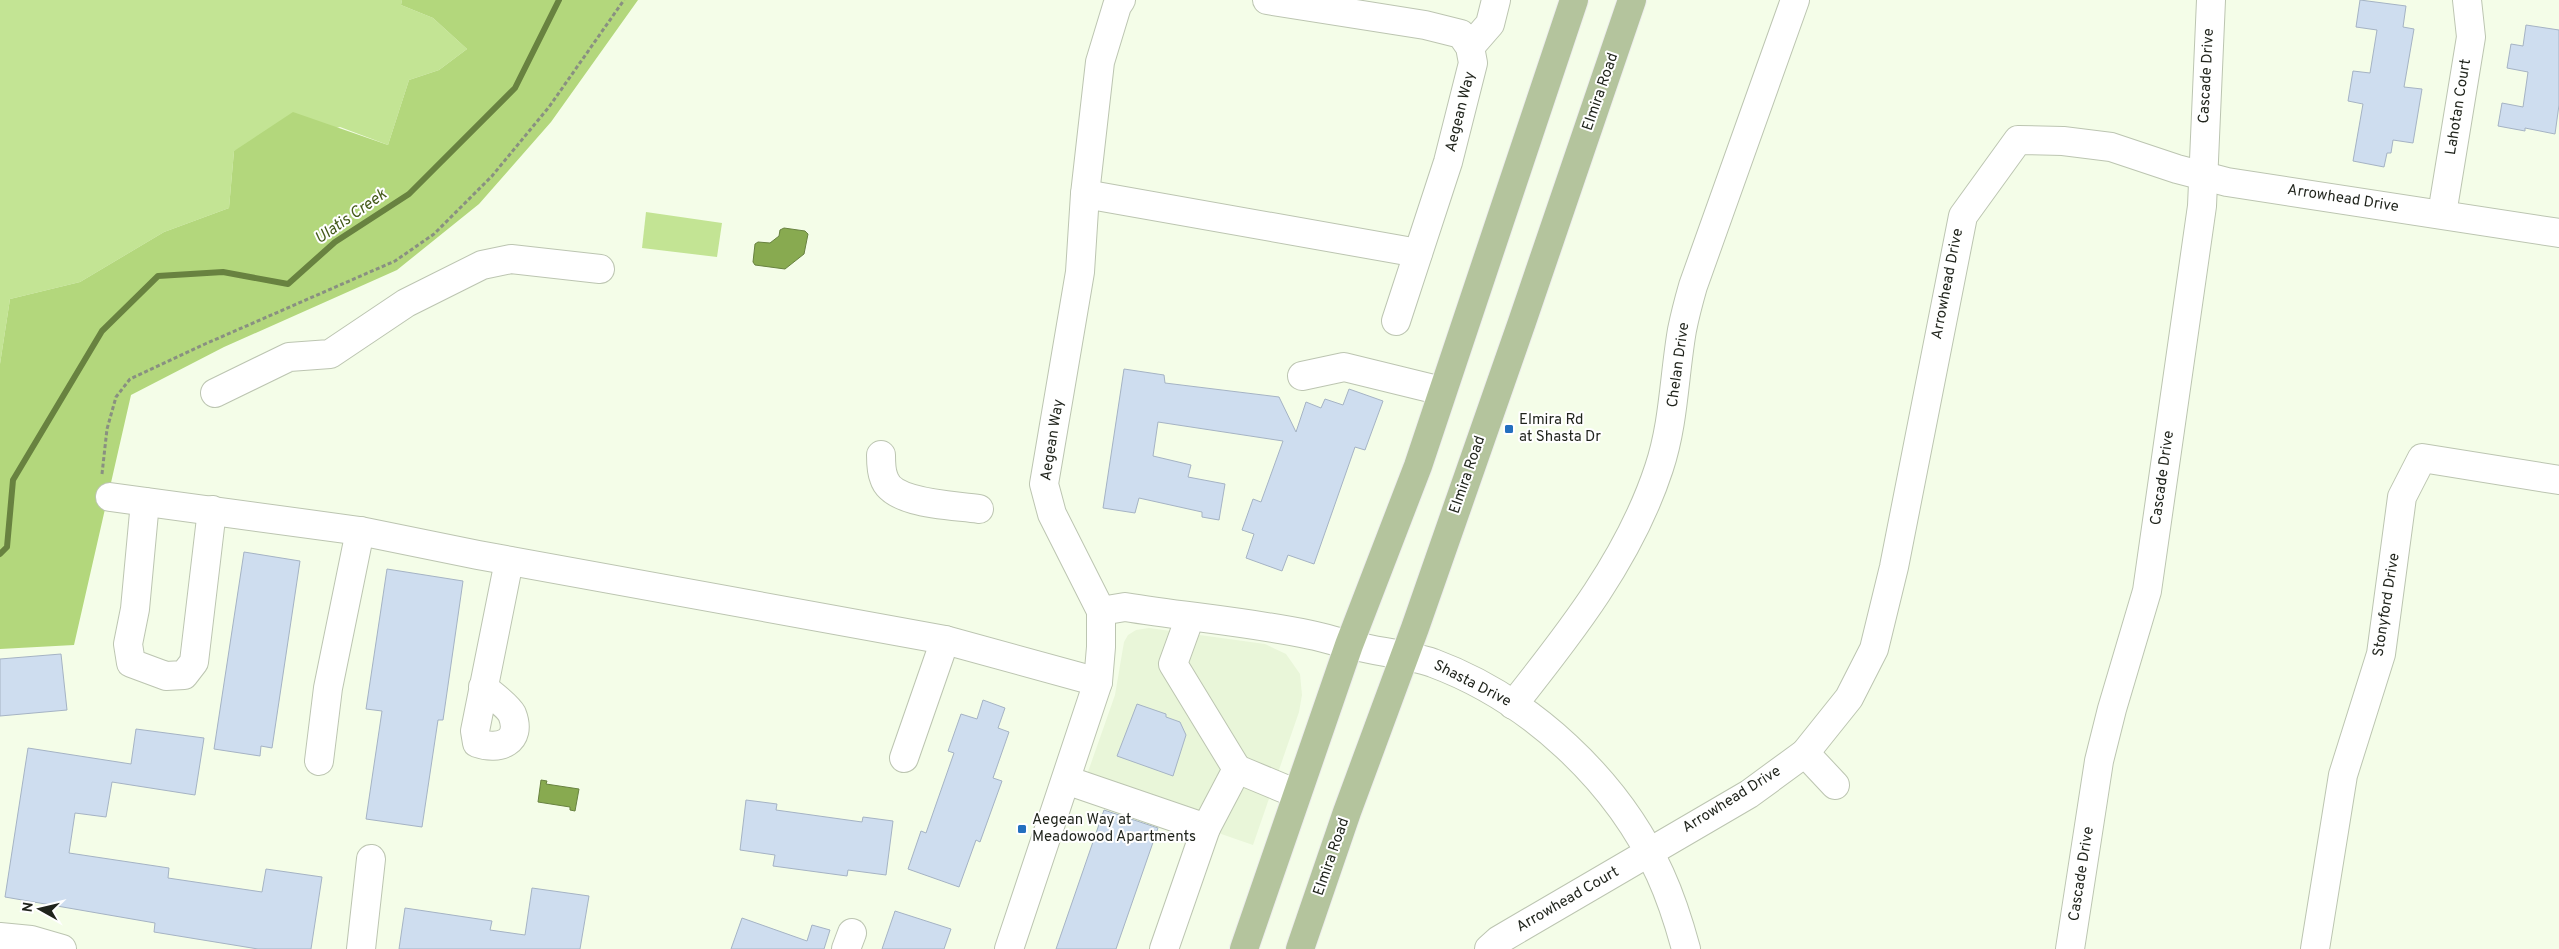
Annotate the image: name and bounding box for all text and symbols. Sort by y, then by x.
street label: Cascade Drive [2195,28,2219,124]
street label: Elmira Road [1579,51,1623,133]
street label: Lahotan Court [2442,58,2476,156]
street label: Aegean Way [1442,70,1480,154]
street label: Arrowhead Drive [2286,181,2400,217]
water label: Ulatis Creek [311,184,392,249]
street label: Arrowhead Drive [1928,227,1968,341]
street label: Chelan Drive [1664,321,1694,409]
street label: Aegean Way [1037,398,1069,482]
place label: Elmira Rd at Shasta Dr [1519,411,1601,447]
marker: Elmira Rd at Shasta Dr [1503,423,1515,435]
street label: Cascade Drive [2147,429,2179,527]
street label: Elmira Road [1446,434,1490,516]
street label: Stonyford Drive [2369,552,2405,658]
street label: Shasta Drive [1430,656,1514,712]
street label: Arrowhead Drive [1679,762,1785,838]
place label: Aegean Way at Meadowood Apartments [1032,811,1196,847]
street label: Elmira Road [1310,816,1354,898]
marker: Aegean Way at Meadowood Apartments [1016,823,1028,835]
street label: Cascade Drive [2065,825,2099,923]
street label: Arrowhead Court [1513,863,1623,937]
north arrow [15,884,65,934]
text: N [19,901,38,914]

